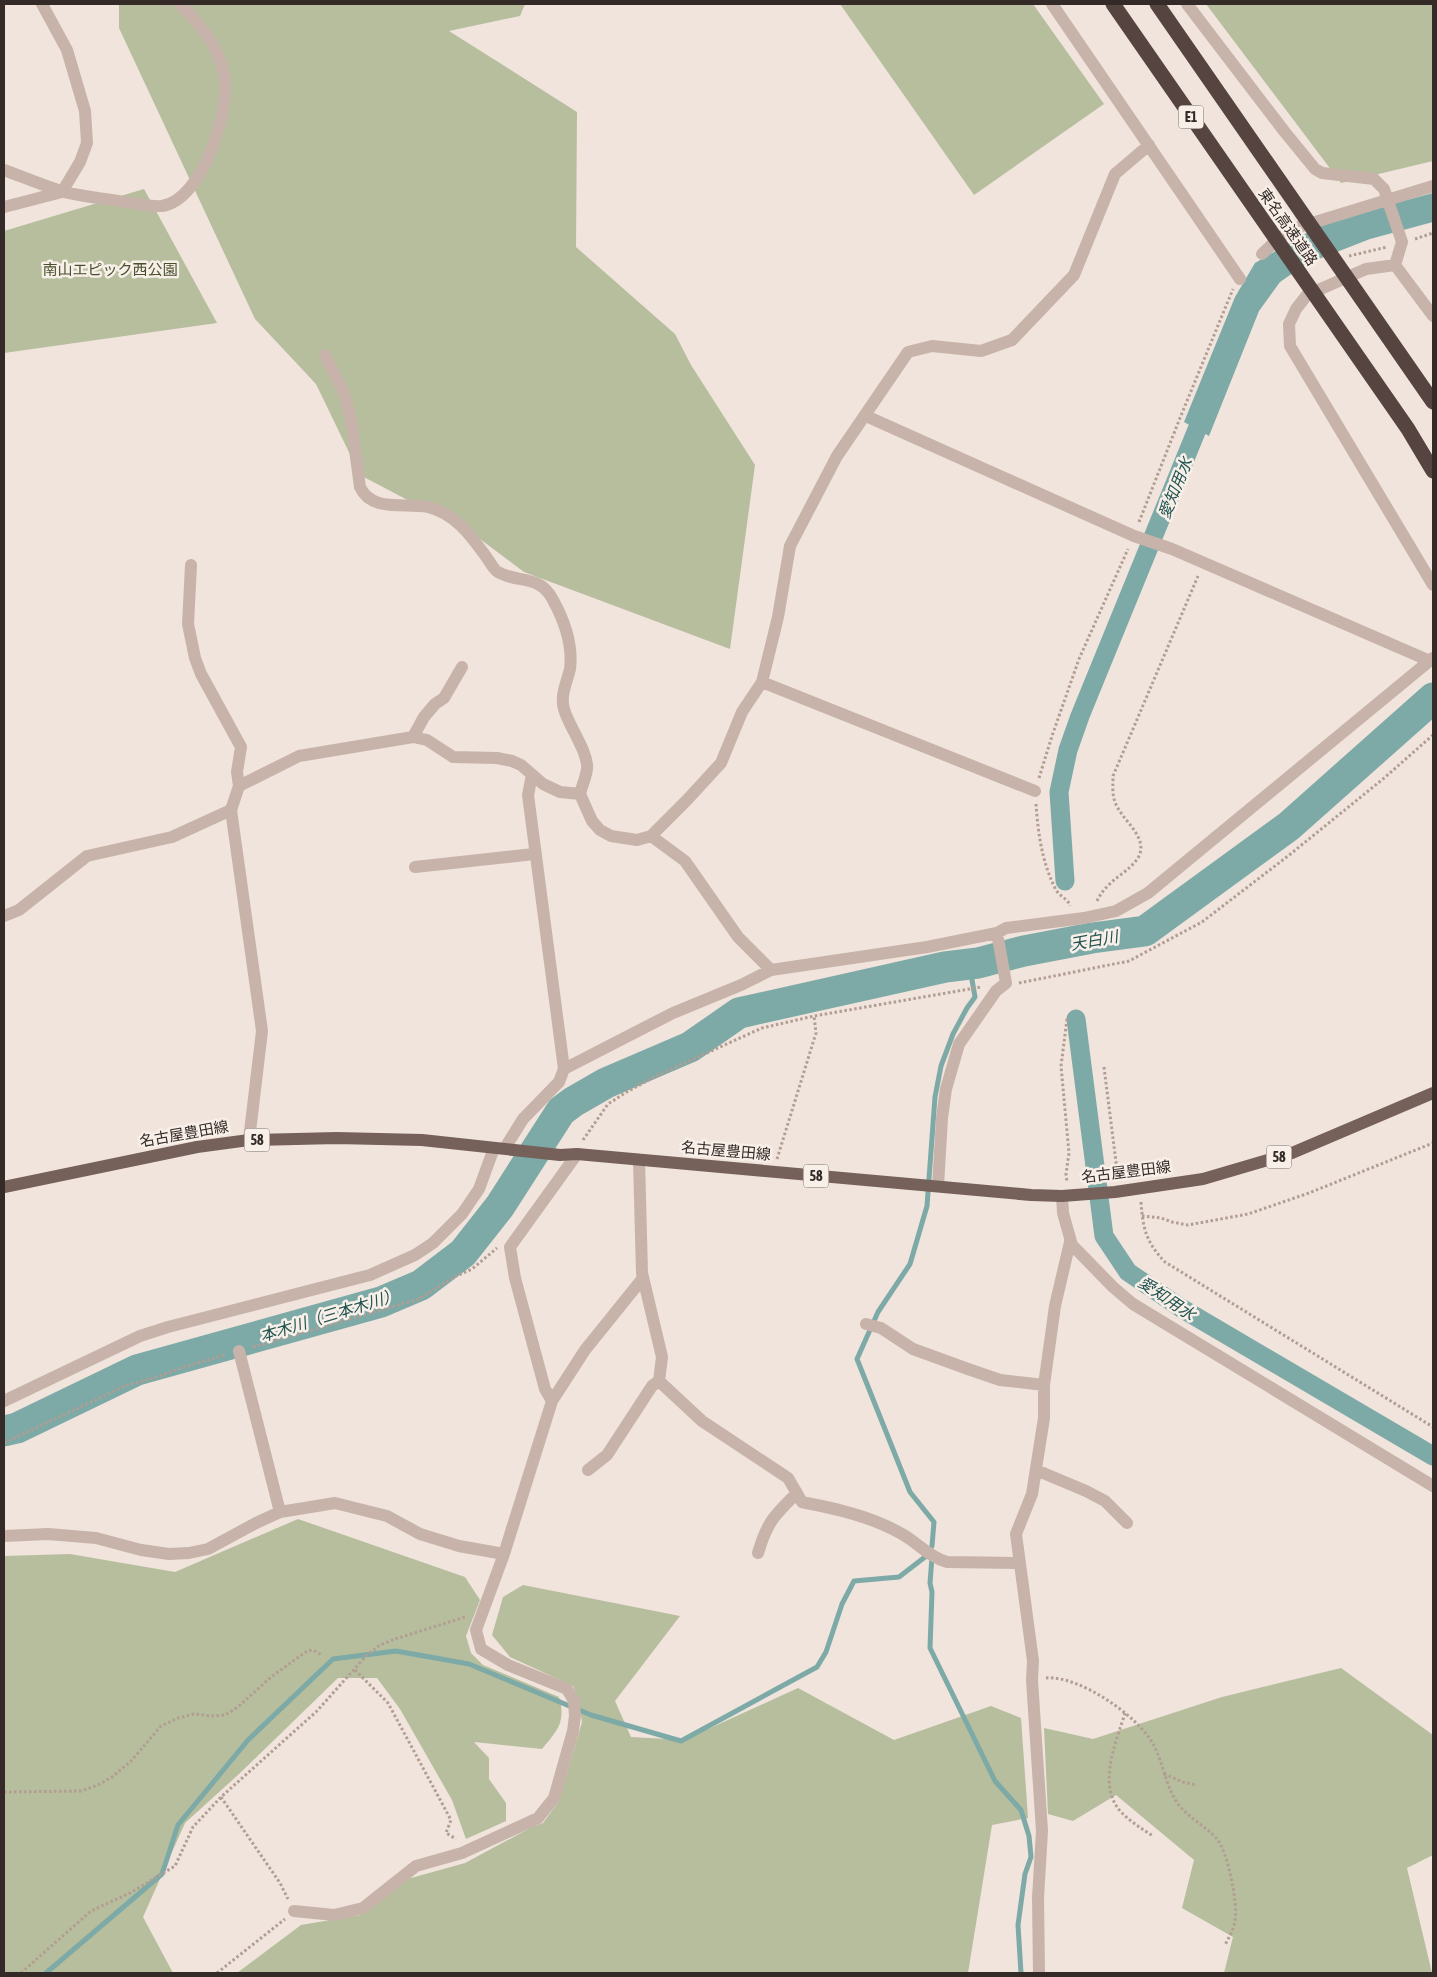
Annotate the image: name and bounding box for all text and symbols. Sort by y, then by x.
road number: E1 [1178,105,1204,128]
street label: 東名高速道路 [1256,185,1321,268]
park label: 南山エピック西公園 [42,261,178,278]
water label: 愛知用水 [1155,453,1196,521]
water label: 天白川 [1069,927,1121,953]
street label: 名古屋豊田線 [138,1117,230,1150]
road number: 58 [244,1128,270,1152]
street label: 名古屋豊田線 [680,1138,772,1163]
road number: 58 [1266,1146,1292,1168]
street label: 名古屋豊田線 [1080,1158,1172,1185]
road number: 58 [804,1164,828,1188]
water label: 愛知用水 [1135,1273,1200,1324]
water label: 本木川（三本木川） [258,1285,400,1345]

